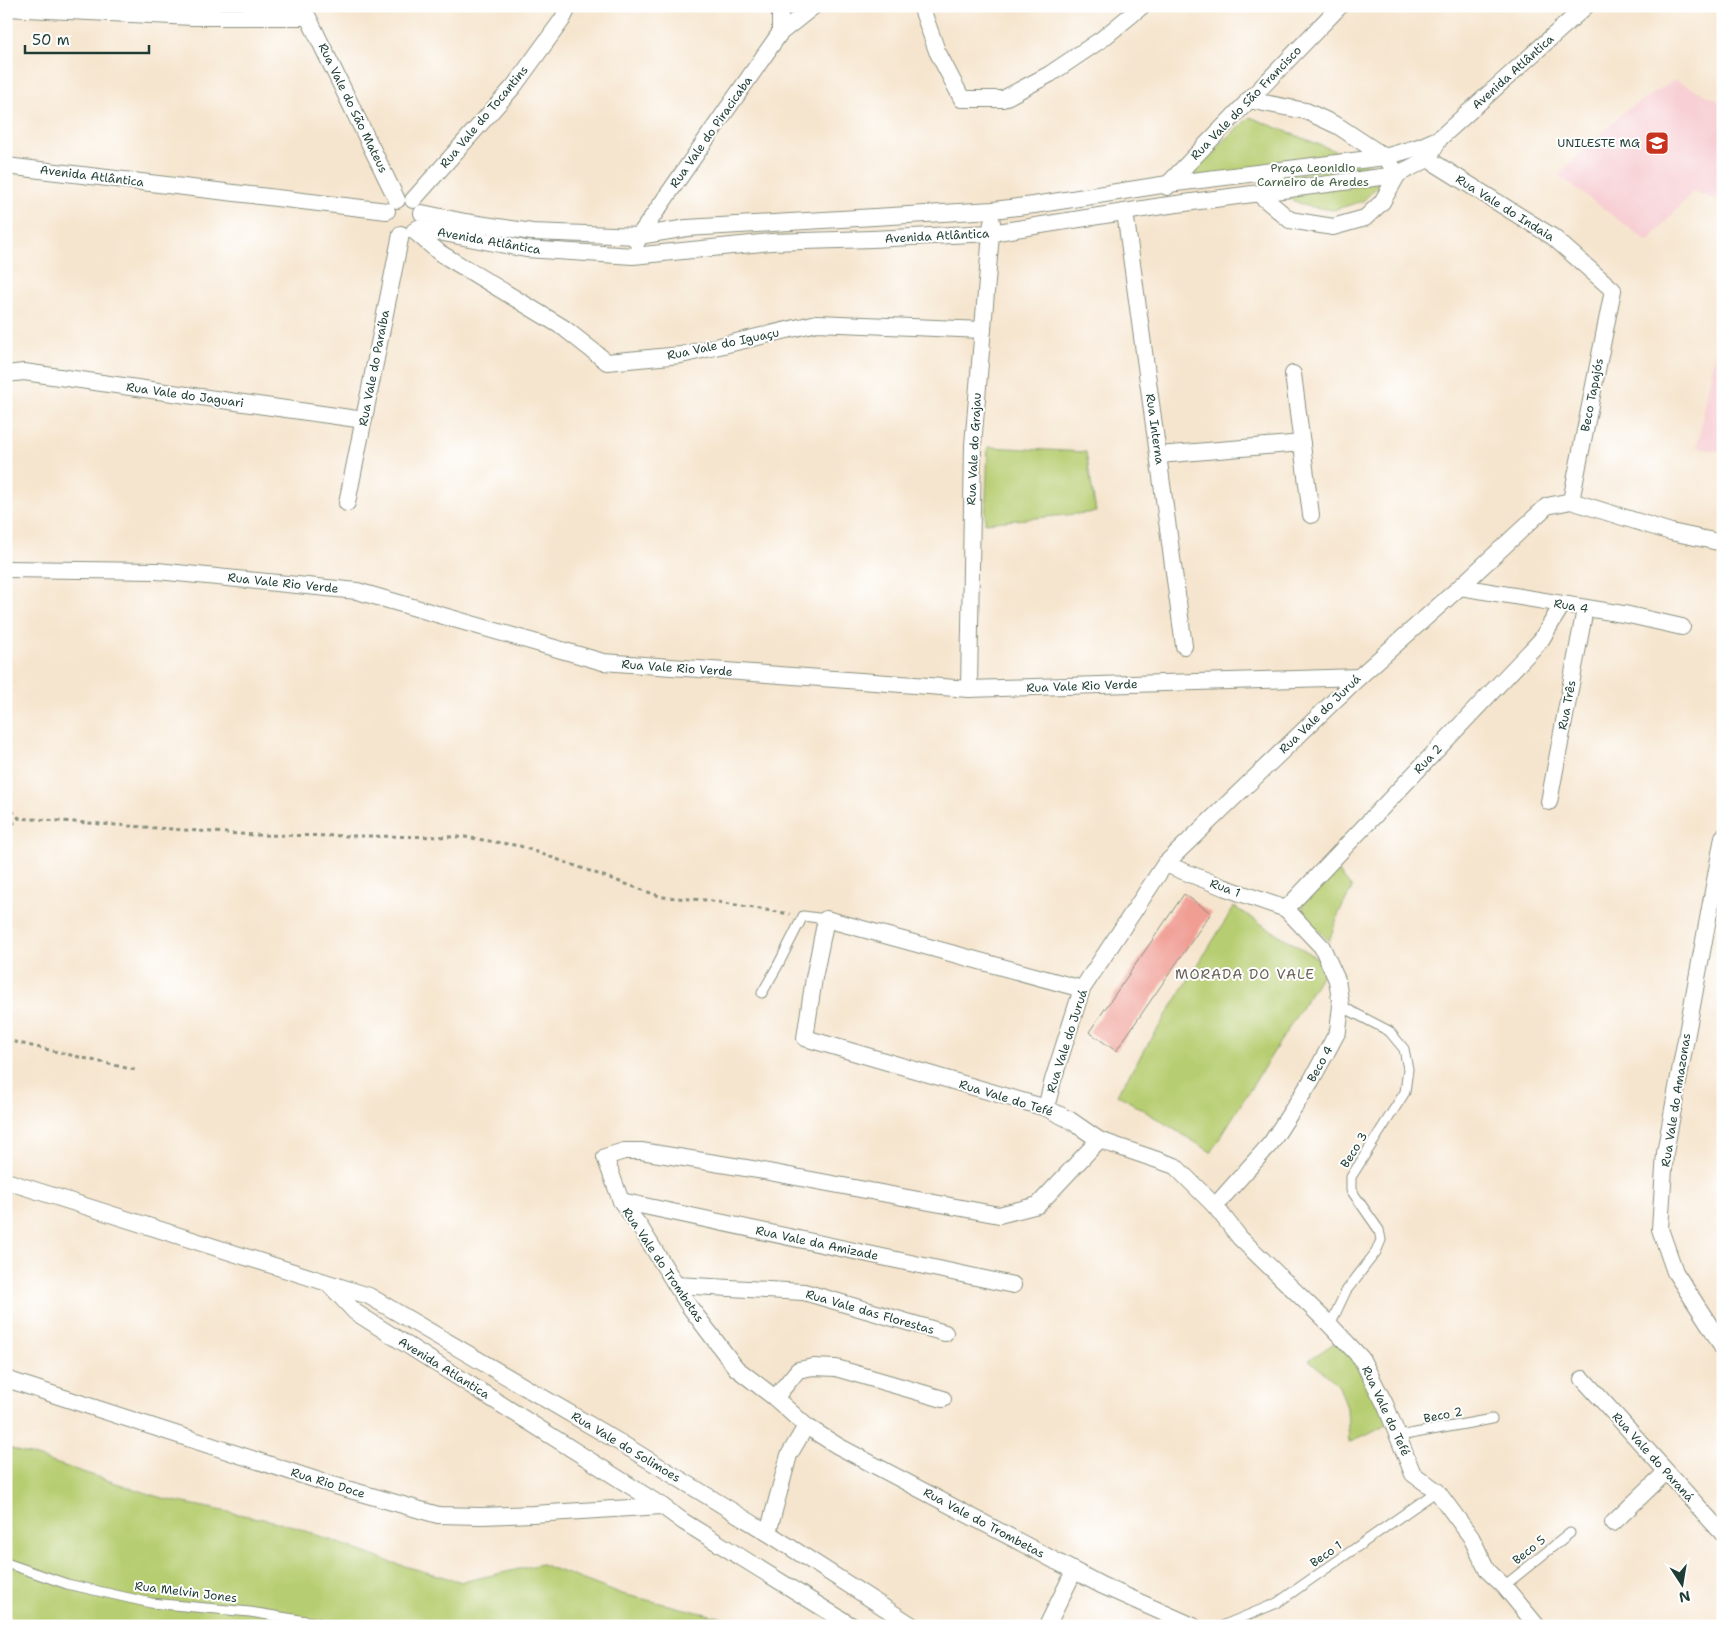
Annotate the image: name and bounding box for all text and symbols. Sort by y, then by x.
scale bar [25,22,149,54]
text: 50 m [32,30,70,50]
street label: Avenida Atlântica [1469,31,1558,113]
street label: Rua Vale do São Mateus [315,40,391,176]
street label: Rua Vale do São Francisco [1187,42,1305,164]
street label: Rua Vale do Tocantins [436,62,532,172]
street label: Rua Vale do Piracicaba [666,72,756,191]
school or university icon: UNILESTE MG [1644,130,1670,156]
place label: UNILESTE MG [1557,135,1640,151]
park label: Praça Leonidio Carneiro de Aredes [1257,160,1369,190]
street label: Avenida Atlântica [39,162,145,190]
street label: Rua Vale do Indaia [1453,171,1558,245]
street label: Avenida Atlântica [436,224,542,258]
street label: Avenida Atlântica [884,225,990,247]
street label: Rua Vale do Paraíba [355,308,393,427]
street label: Rua Vale do Iguaçu [665,324,781,364]
street label: Beco Tapajós [1577,357,1607,433]
street label: Rua Vale do Jaguari [125,379,245,411]
street label: Rua Vale do Grajau [963,392,985,506]
street label: Rua Interna [1142,393,1168,466]
street label: Rua Vale Rio Verde [227,569,339,597]
street label: Rua 4 [1552,595,1590,617]
street label: Rua Vale Rio Verde [621,656,733,680]
street label: Rua Vale do Juruá [1276,671,1365,757]
street label: Rua Vale Rio Verde [1026,676,1138,696]
street label: Rua Três [1554,679,1580,731]
street label: Rua 2 [1410,741,1446,777]
street label: Rua 1 [1208,875,1242,901]
district label: MORADA DO VALE [1175,965,1315,983]
street label: Rua Vale do Juruá [1043,987,1091,1095]
street label: Rua Vale do Amazonas [1658,1032,1694,1168]
street label: Beco 4 [1304,1043,1336,1085]
street label: Rua Vale do Tefé [957,1076,1055,1120]
street label: Beco 3 [1337,1129,1371,1171]
street label: Rua Vale do Trombetas [619,1205,707,1326]
street label: Rua Vale da Amizade [754,1222,880,1264]
street label: Rua Vale das Florestas [804,1286,936,1338]
street label: Avenida Atlantica [395,1333,493,1403]
street label: Rua Vale do Tefé [1358,1363,1414,1459]
street label: Beco 2 [1422,1403,1464,1427]
street label: Rua Vale do Solimoes [568,1408,684,1486]
street label: Rua Vale do Paraná [1609,1409,1698,1505]
street label: Rua Rio Doce [289,1464,367,1502]
street label: Rua Vale do Trombetas [921,1484,1047,1562]
street label: Beco 5 [1509,1532,1549,1568]
street label: Beco 1 [1307,1537,1345,1571]
north arrow [1656,1560,1706,1610]
street label: Rua Melvin Jones [134,1578,238,1606]
text: N [1677,1587,1692,1607]

